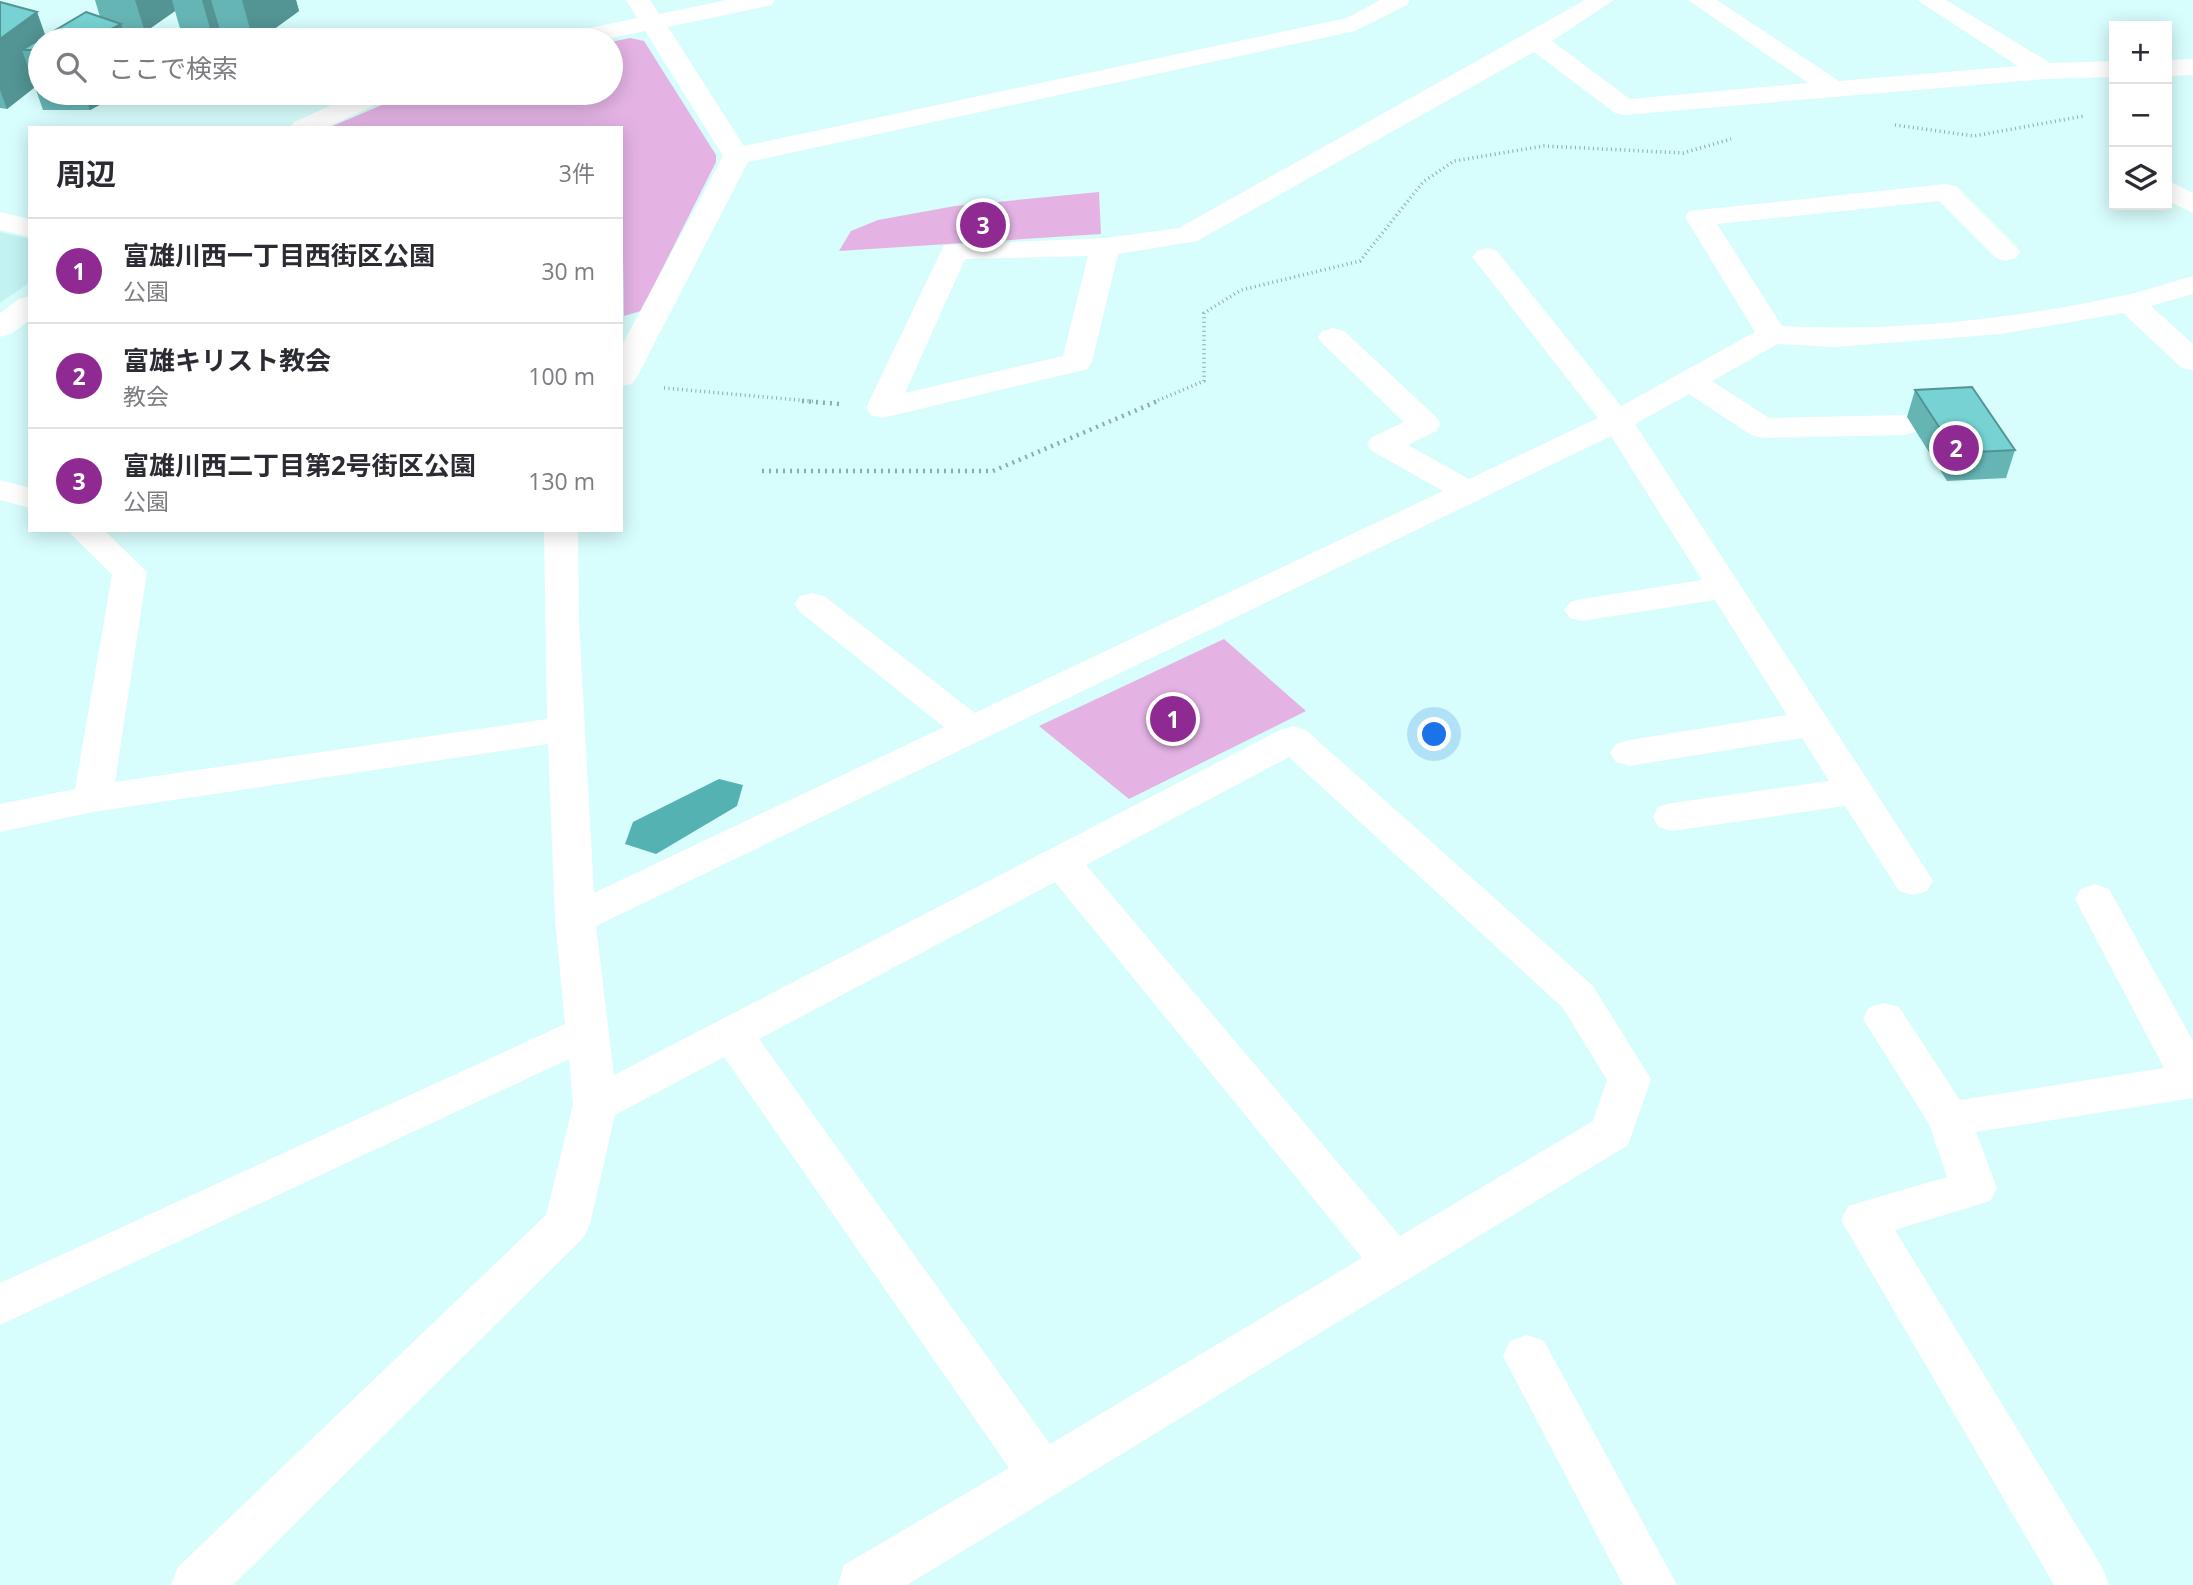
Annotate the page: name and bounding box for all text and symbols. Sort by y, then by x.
map controls [2109,21,2172,210]
button: + [2109,21,2172,84]
search box [28,28,623,105]
icon: search [52,48,90,86]
text: ここで検索 [108,50,238,86]
button: − [2109,84,2172,147]
button: layers [2109,147,2172,210]
text: 周辺 [56,153,116,194]
text: 3件 [559,157,595,189]
pin: 3 [960,199,1006,251]
text: 富雄川西一丁目西街区公園 [123,237,435,273]
text: 1 [72,255,86,287]
text: 30 m [541,255,595,287]
text: 公園 [123,275,169,307]
text: 富雄キリスト教会 [123,342,331,378]
text: 2 [72,360,86,392]
text: 100 m [528,360,595,392]
text: 教会 [123,380,169,412]
pin: 2 [1933,422,1979,474]
text: 富雄川西二丁目第2号街区公園 [123,447,476,483]
text: 3 [72,465,86,497]
text: 130 m [528,465,595,497]
text: 公園 [123,485,169,517]
pin: 1 [1150,693,1196,745]
your location [1417,717,1451,751]

